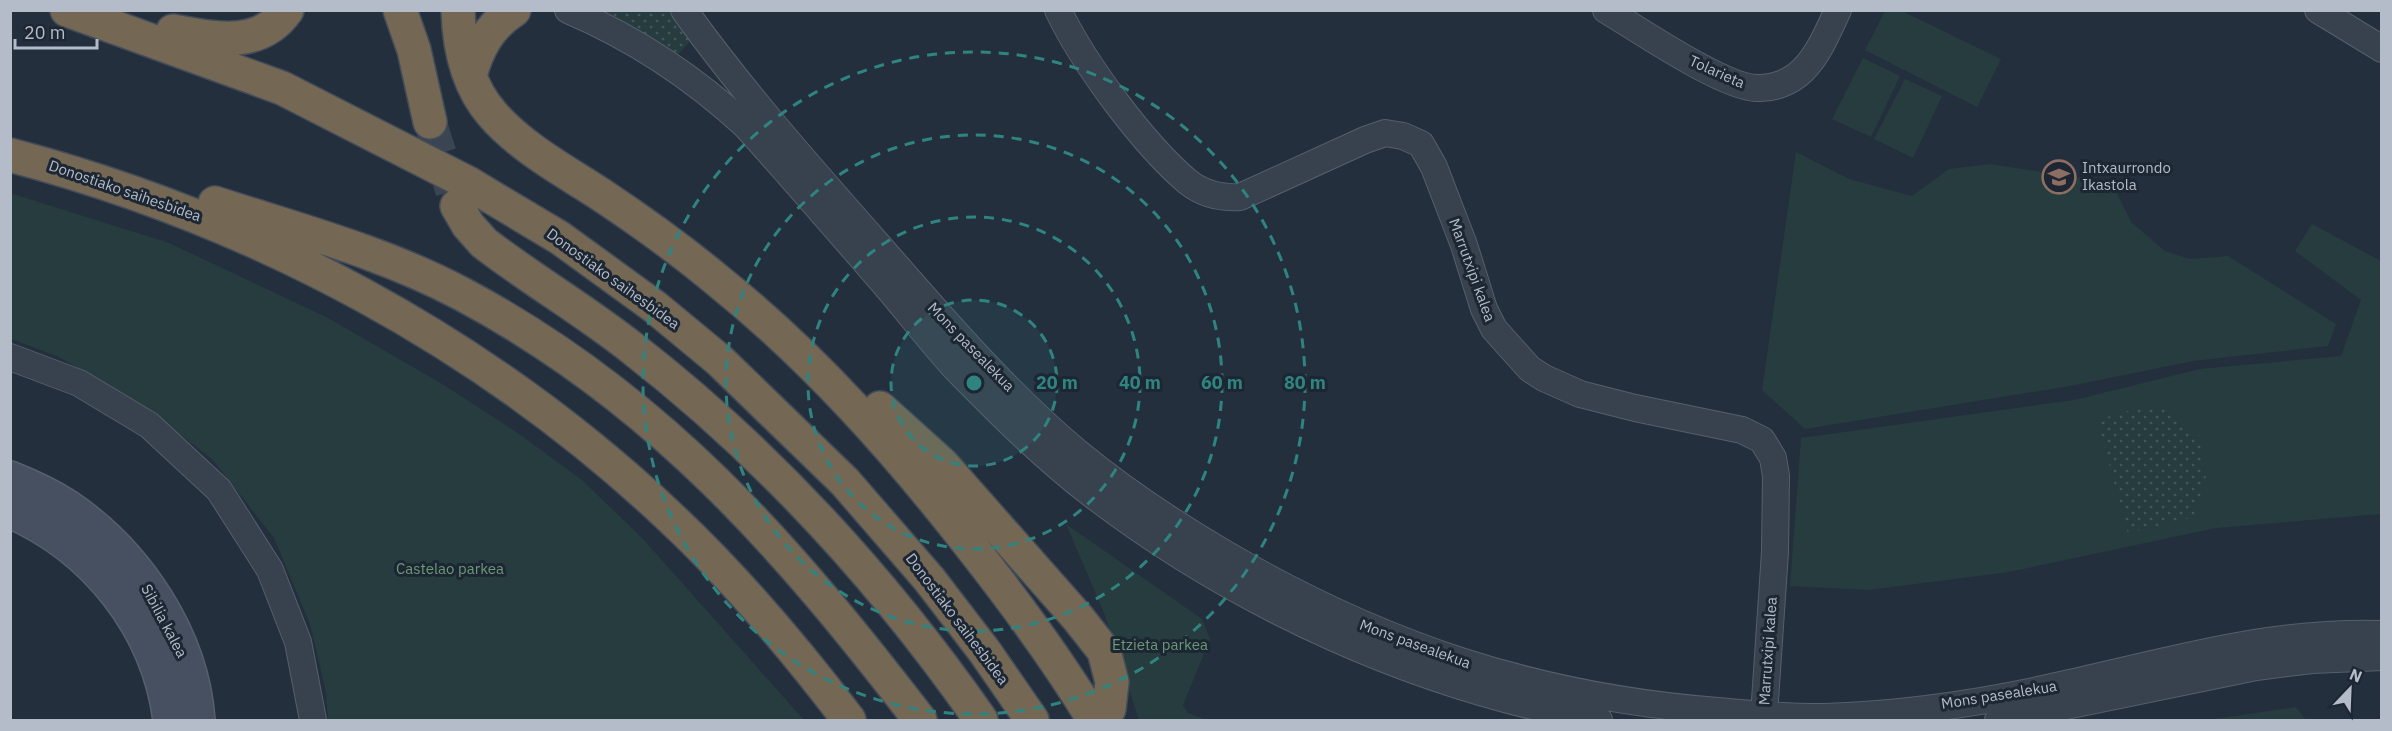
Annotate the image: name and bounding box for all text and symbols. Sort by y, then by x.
scale bar [15,12,98,50]
text: 20 m [24,21,66,44]
street label: Tolarieta [1686,51,1748,92]
street label: Donostiako saihesbidea [47,156,204,226]
place label: Intxaurrondo Ikastola [2082,158,2171,194]
school or university icon: Intxaurrondo Ikastola [2041,159,2077,195]
street label: Marrutxipi kalea [1445,216,1500,324]
street label: Donostiako saihesbidea [543,224,683,333]
street label: Mons pasealekua [924,298,1019,395]
text: 20 m [1036,371,1078,394]
text: 40 m [1119,371,1161,394]
text: 60 m [1201,371,1243,394]
text: 80 m [1284,371,1326,394]
centre of rings [964,373,984,393]
street label: Donostiako saihesbidea [902,549,1013,688]
park label: Castelao parkea [396,559,504,578]
street label: Sibilia kalea [137,581,192,661]
street label: Marrutxipi kalea [1754,596,1781,706]
street label: Mons pasealekua [1357,615,1473,672]
park label: Etzieta parkea [1112,635,1208,654]
north arrow [2320,659,2380,719]
text: N [2347,664,2365,687]
street label: Mons pasealekua [1940,676,2058,713]

